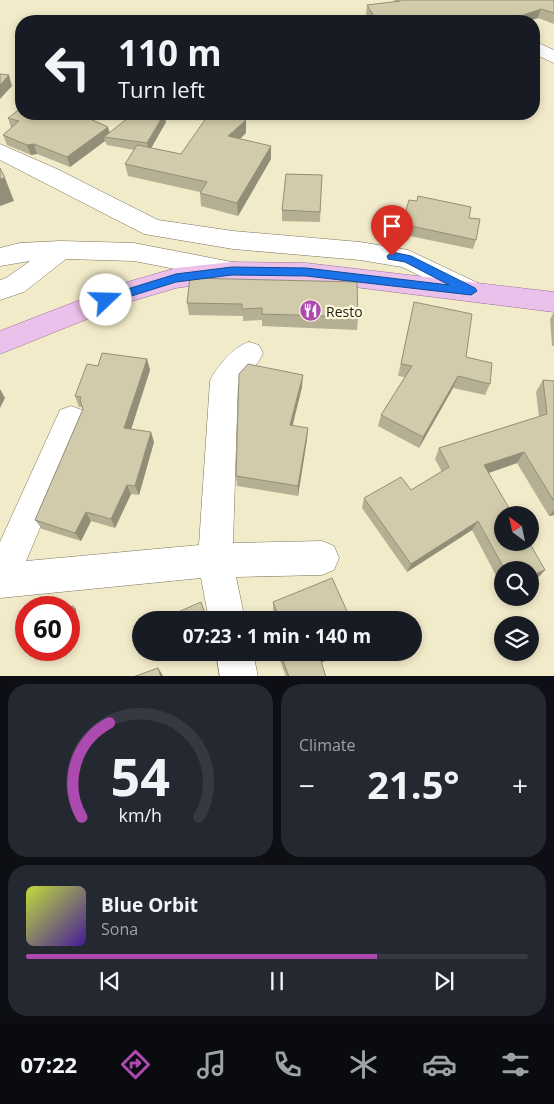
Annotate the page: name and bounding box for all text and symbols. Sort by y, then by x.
text: 110 m [118,29,222,76]
icon: left [35,35,100,100]
text: Turn left [118,74,205,104]
pin [371,205,413,256]
icon: arrive [378,212,406,240]
position arrow [79,273,131,325]
restaurant icon: Resto [298,299,322,323]
place label: Resto [326,302,363,321]
north arrow [494,506,539,551]
map controls [494,506,539,661]
button: search [494,561,539,606]
speed limit sign: 60 [15,596,80,661]
button: layers [494,616,539,661]
text: 07:23 · 1 min · 140 m [183,623,371,649]
text: Climate [299,734,356,756]
text: 54 [111,740,170,811]
text: 21.5° [367,758,460,810]
text: − [299,766,315,804]
text: + [512,766,528,804]
text: km/h [119,803,162,827]
text: Blue Orbit [101,892,198,918]
text: Sona [101,918,138,940]
icon: previous [96,967,124,995]
icon: pause [263,967,291,995]
icon: next [430,967,458,995]
icon: directions [118,1047,153,1082]
icon: music [194,1047,229,1082]
icon: phone [270,1047,305,1082]
icon: climate [346,1047,381,1082]
icon: car [422,1047,457,1082]
icon: filters [498,1047,533,1082]
text: 07:22 [21,1049,77,1079]

